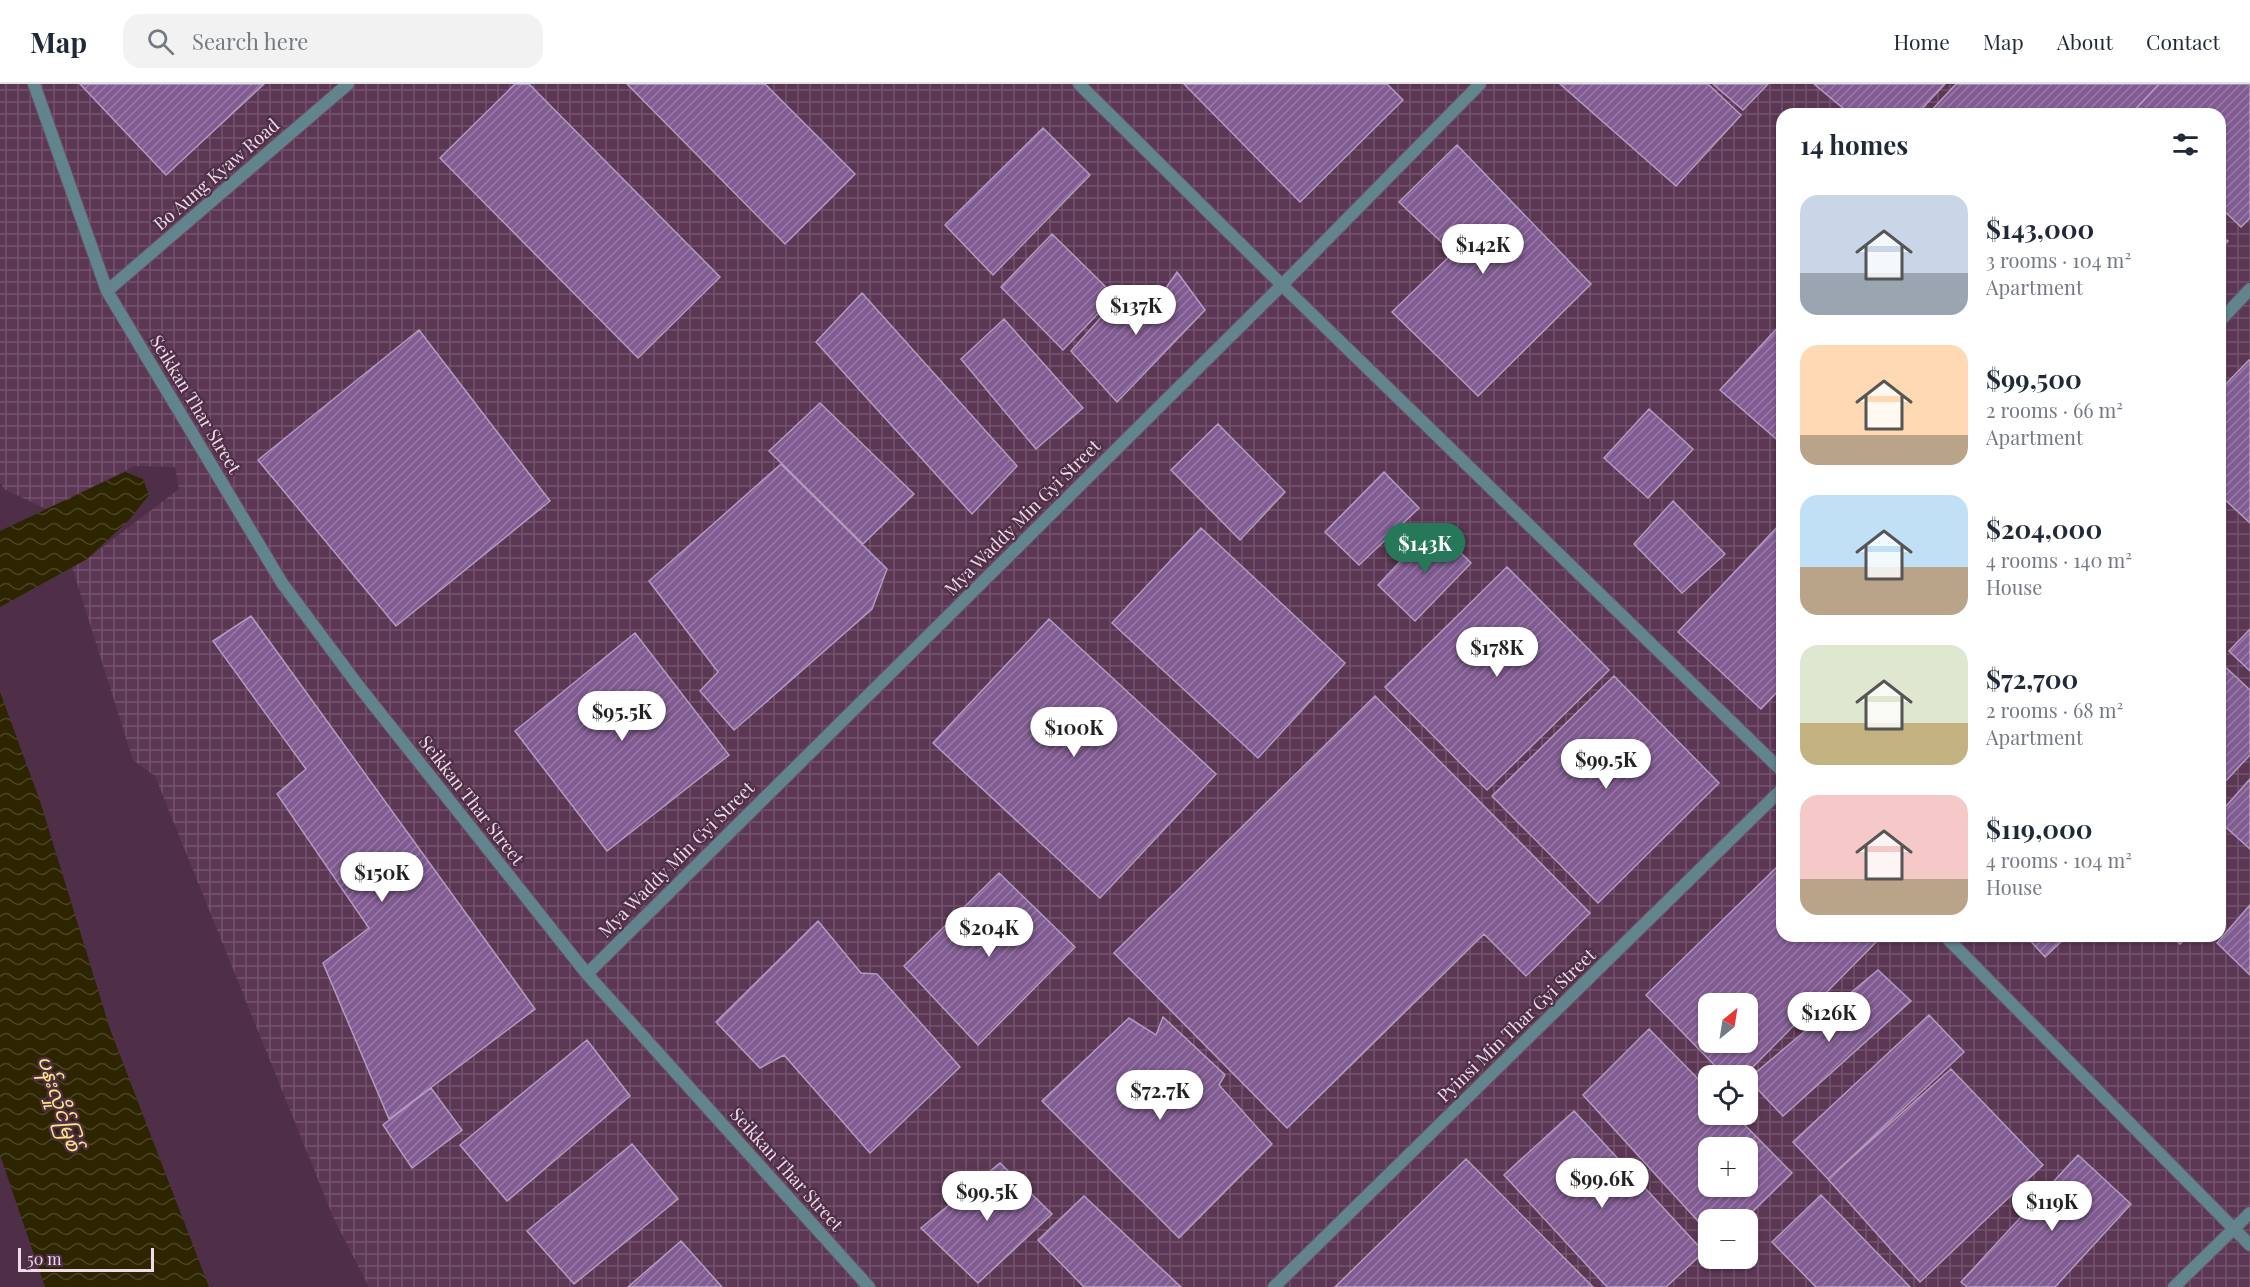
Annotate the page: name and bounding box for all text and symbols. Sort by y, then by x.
search box [123,14,543,68]
text: Map [30,23,87,60]
icon: search [144,25,177,58]
text: Search here [192,26,308,56]
text: Home [1894,27,1950,55]
text: Map [1983,27,2024,55]
text: About [2057,27,2113,55]
text: Contact [2146,27,2220,55]
street label: Bo Aung Kyaw Road [148,112,284,235]
text: 14 homes [1800,127,1908,162]
icon: filters [2169,128,2202,161]
text: $143,000 [1986,211,2094,246]
icon: home [1848,219,1920,291]
pin: $142K [1441,224,1525,275]
text: $142K [1456,230,1510,257]
text: 3 rooms · 104 m² [1986,246,2131,273]
text: Apartment [1986,273,2083,300]
pin: $137K [1094,285,1178,336]
text: $137K [1110,291,1162,318]
street label: Seikkan Thar Street [145,330,247,478]
text: $99,500 [1986,361,2082,396]
icon: home [1848,369,1920,441]
text: 2 rooms · 66 m² [1986,396,2123,423]
text: Apartment [1986,423,2083,450]
street label: Mya Waddy Min Gyi Street [939,433,1106,600]
text: $204,000 [1986,511,2102,546]
icon: home [1848,519,1920,591]
pin: $143K [1383,523,1467,574]
text: $143K [1398,529,1452,556]
text: 4 rooms · 140 m² [1986,546,2132,573]
text: House [1986,573,2042,600]
pin: $178K [1455,627,1539,678]
text: $178K [1470,633,1524,660]
text: $72,700 [1986,661,2078,696]
icon: home [1848,669,1920,741]
pin: $95.5K [573,691,671,742]
text: 2 rooms · 68 m² [1986,696,2123,723]
text: $95.5K [592,697,652,724]
pin: $100K [1032,707,1116,758]
text: $100K [1044,713,1104,740]
text: Apartment [1986,723,2083,750]
street label: Seikkan Thar Street [414,730,530,870]
pin: $99.5K [1557,739,1655,790]
text: $99.5K [1575,745,1637,772]
street label: Mya Waddy Min Gyi Street [593,775,760,942]
text: $119,000 [1986,811,2093,846]
icon: home [1848,819,1920,891]
text: 4 rooms · 104 m² [1986,846,2132,873]
pin: $150K [340,852,424,903]
text: $150K [354,858,410,885]
text: House [1986,873,2042,900]
pin: $204K [947,907,1031,958]
text: $204K [959,913,1019,940]
street label: Pyinsi Min Thar Gyi Street [1432,942,1601,1107]
pin: $126K [1787,992,1871,1043]
north arrow [1698,993,1758,1053]
map controls [1698,993,1758,1269]
text: $126K [1801,998,1857,1025]
water label: ပန်းလှိုင်မြစ် [28,1052,90,1157]
button: locate [1698,1065,1758,1125]
pin: $72.7K [1111,1070,1209,1121]
text: $72.7K [1130,1076,1190,1103]
street label: Seikkan Thar Street [725,1102,849,1236]
button: + [1698,1137,1758,1197]
pin: $99.6K [1553,1158,1651,1209]
text: $99.6K [1570,1164,1634,1191]
pin: $99.5K [938,1171,1036,1222]
text: $99.5K [956,1177,1018,1204]
pin: $119K [2010,1181,2094,1232]
text: $119K [2026,1187,2078,1214]
button: − [1698,1209,1758,1269]
scale bar [18,1245,154,1272]
text: 50 m [27,1248,61,1269]

